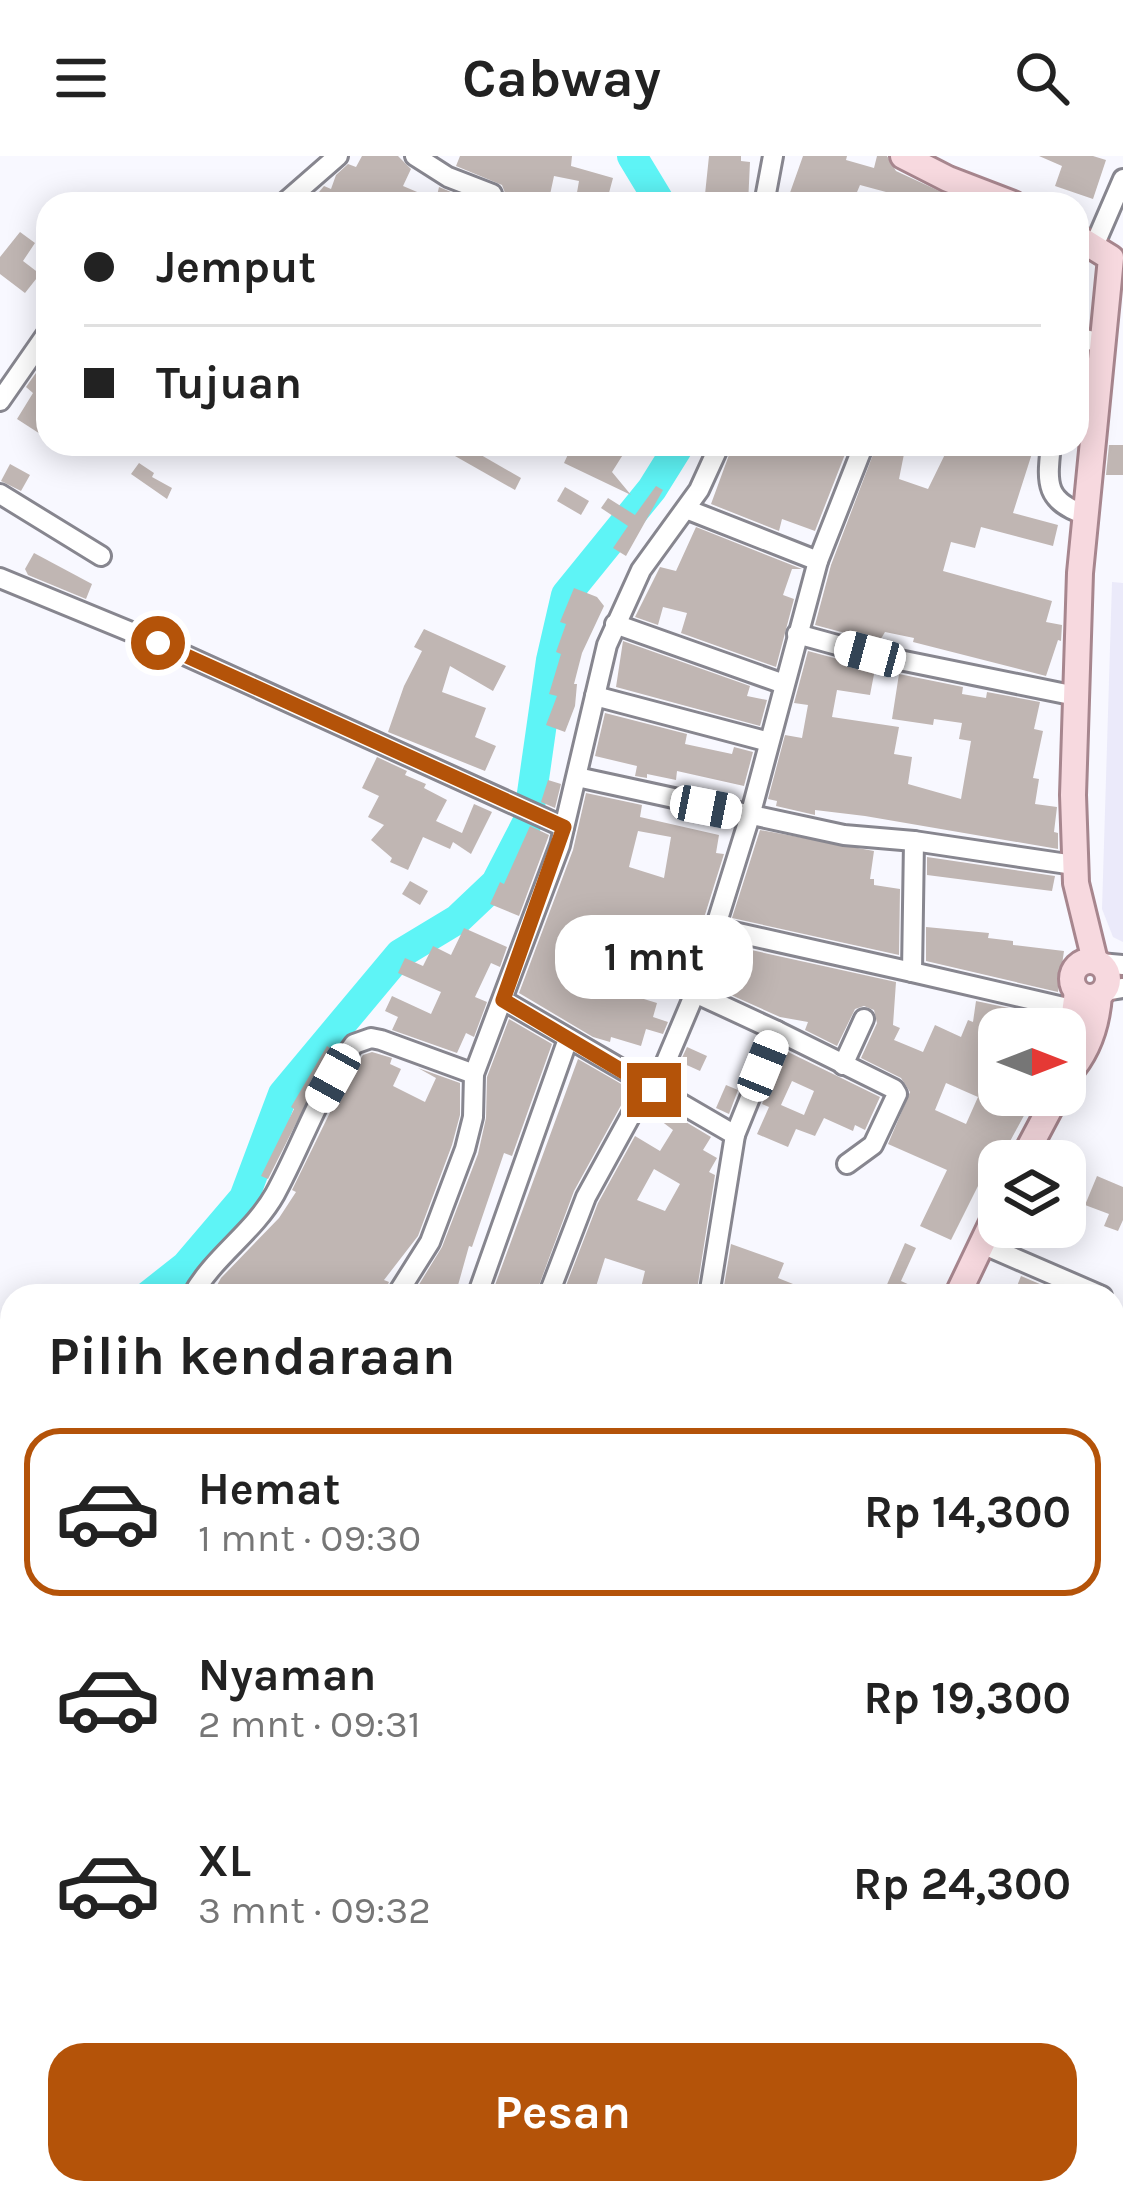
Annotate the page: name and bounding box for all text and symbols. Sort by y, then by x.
icon: menu [48,45,114,111]
icon: search [1009,45,1075,111]
text: Cabway [462,46,661,110]
text: Jemput [156,241,316,293]
text: Tujuan [156,357,302,409]
route start [131,616,185,670]
car [831,627,909,681]
car [667,782,745,832]
callout: 1 mnt [555,916,753,1000]
text: 1 mnt [604,934,704,980]
north arrow [978,1008,1086,1116]
map controls [978,1008,1086,1248]
car [733,1026,793,1106]
car [300,1038,366,1118]
route end [627,1063,681,1117]
button: layers [978,1140,1086,1248]
text: Pilih kendaraan [48,1324,455,1388]
icon: car [54,1458,162,1566]
text: Hemat [198,1463,340,1515]
text: Rp 14,300 [864,1486,1071,1538]
text: 1 mnt · 09:30 [198,1515,421,1561]
icon: car [54,1644,162,1752]
text: Nyaman [198,1649,376,1701]
text: Rp 19,300 [863,1672,1071,1724]
text: 2 mnt · 09:31 [198,1701,421,1747]
icon: car [54,1830,162,1938]
text: XL [198,1835,251,1887]
text: Rp 24,300 [853,1858,1071,1910]
text: 3 mnt · 09:32 [198,1887,431,1933]
button: Pesan [48,2043,1077,2181]

